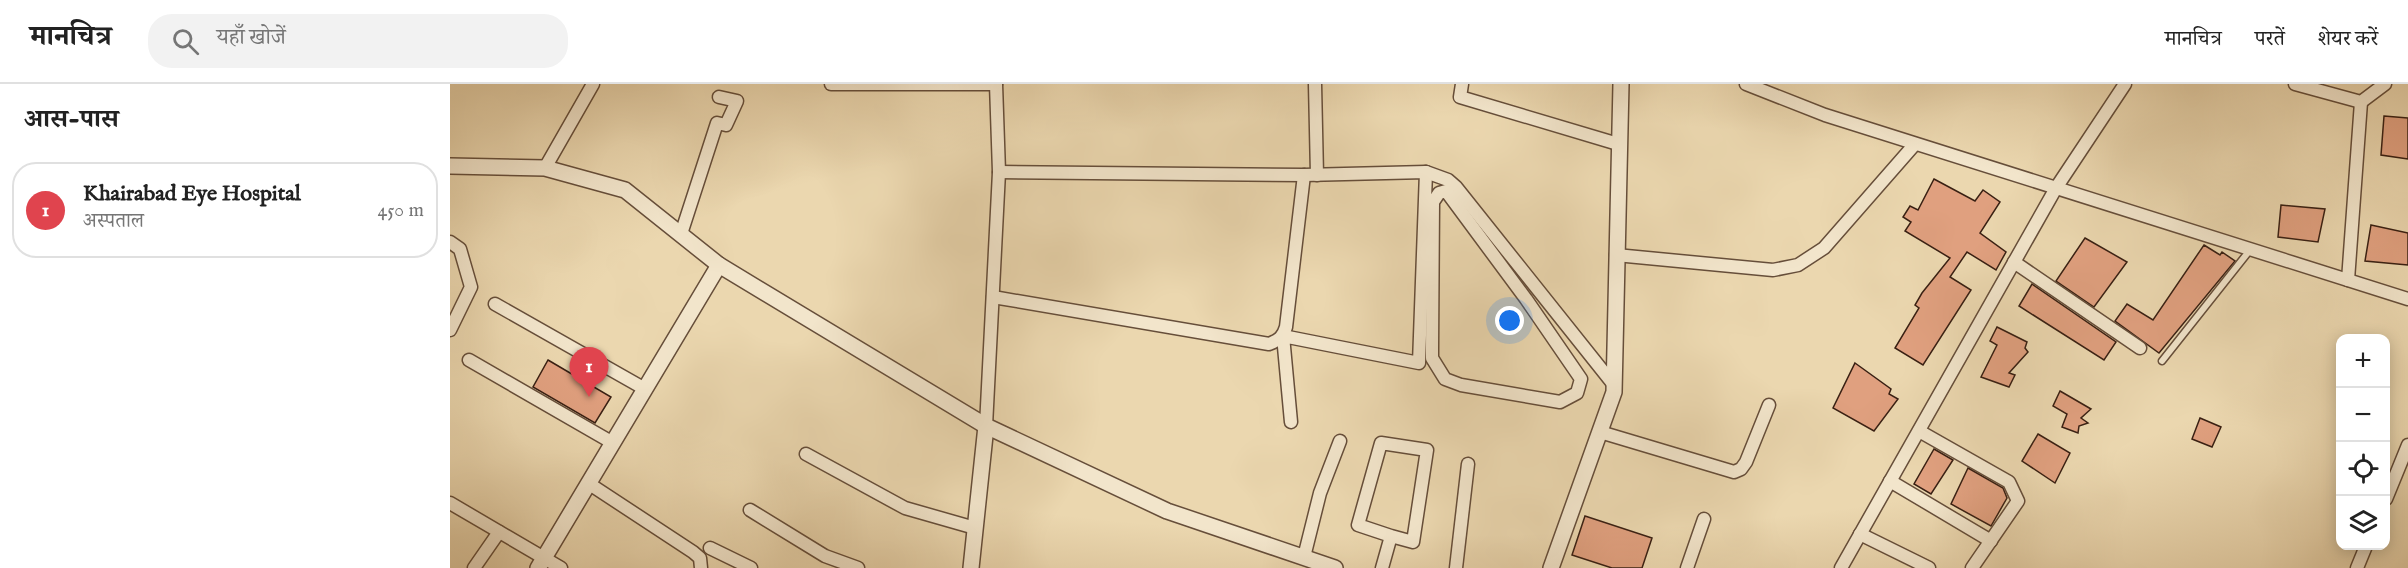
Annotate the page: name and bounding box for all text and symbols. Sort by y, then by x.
search box [148,14,568,68]
text: मानचित्र [30,20,112,55]
text: यहाँ खोजें [217,24,286,52]
icon: search [169,25,202,58]
text: मानचित्र [2165,26,2222,53]
text: परतें [2255,26,2285,53]
text: शेयर करें [2318,26,2378,53]
text: आस-पास [24,103,119,136]
text: Khairabad Eye Hospital [83,180,301,208]
text: 1 [42,198,49,223]
text: 450 m [377,198,424,223]
text: अस्पताल [83,209,144,234]
your location [1495,306,1524,335]
map controls [2336,334,2390,550]
button: + [2336,334,2390,388]
pin: 1 [570,348,608,397]
button: − [2336,388,2390,442]
button: locate [2336,442,2390,496]
button: layers [2336,496,2390,550]

